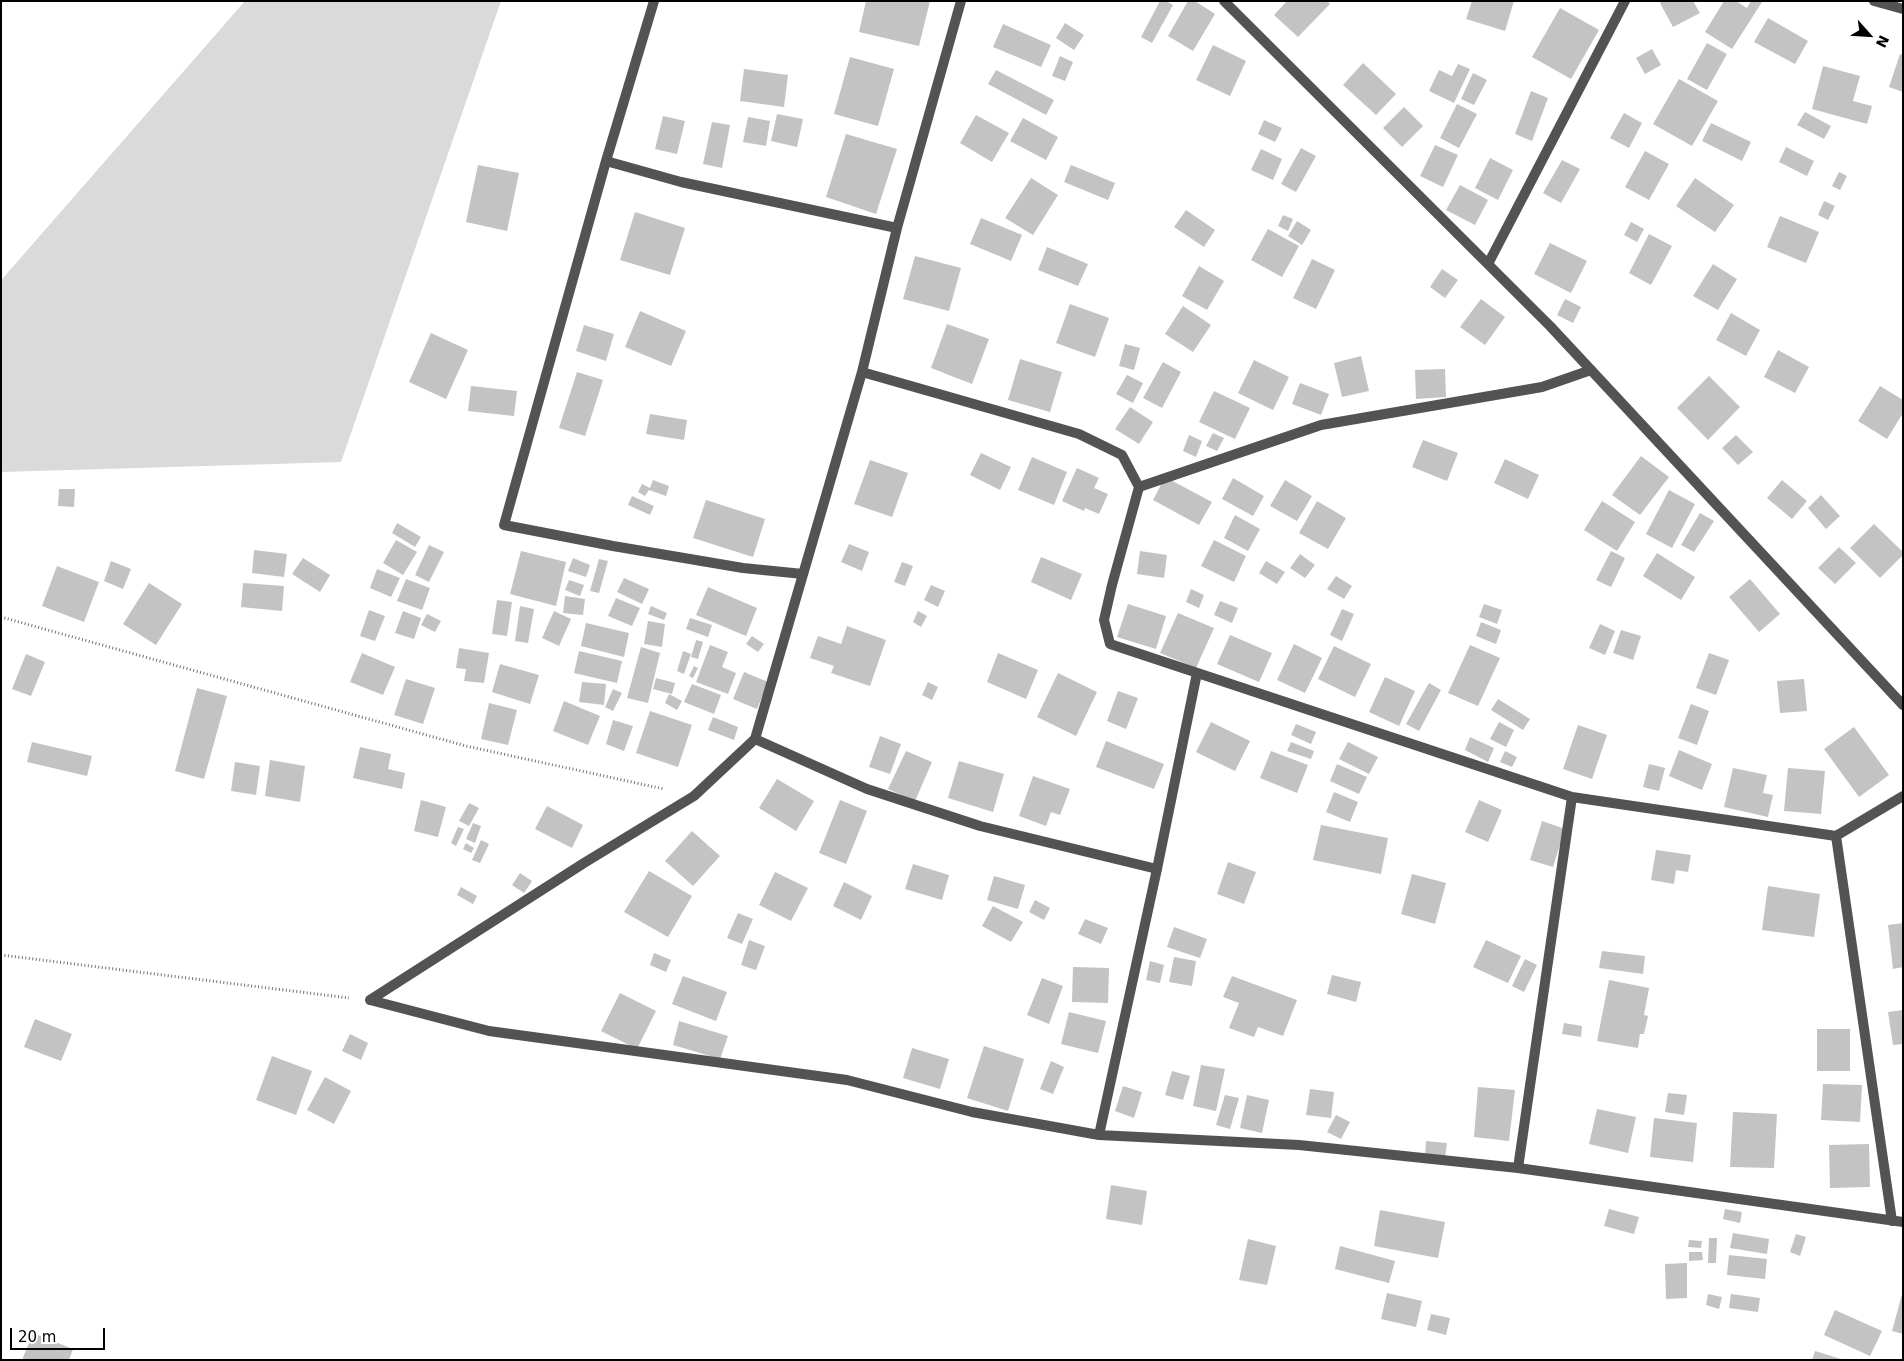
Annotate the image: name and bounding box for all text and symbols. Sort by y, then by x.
north arrow [1844,10,1894,60]
text: N [1873,33,1892,50]
scale bar [12,1318,108,1350]
text: 20 m [18,1328,56,1346]

